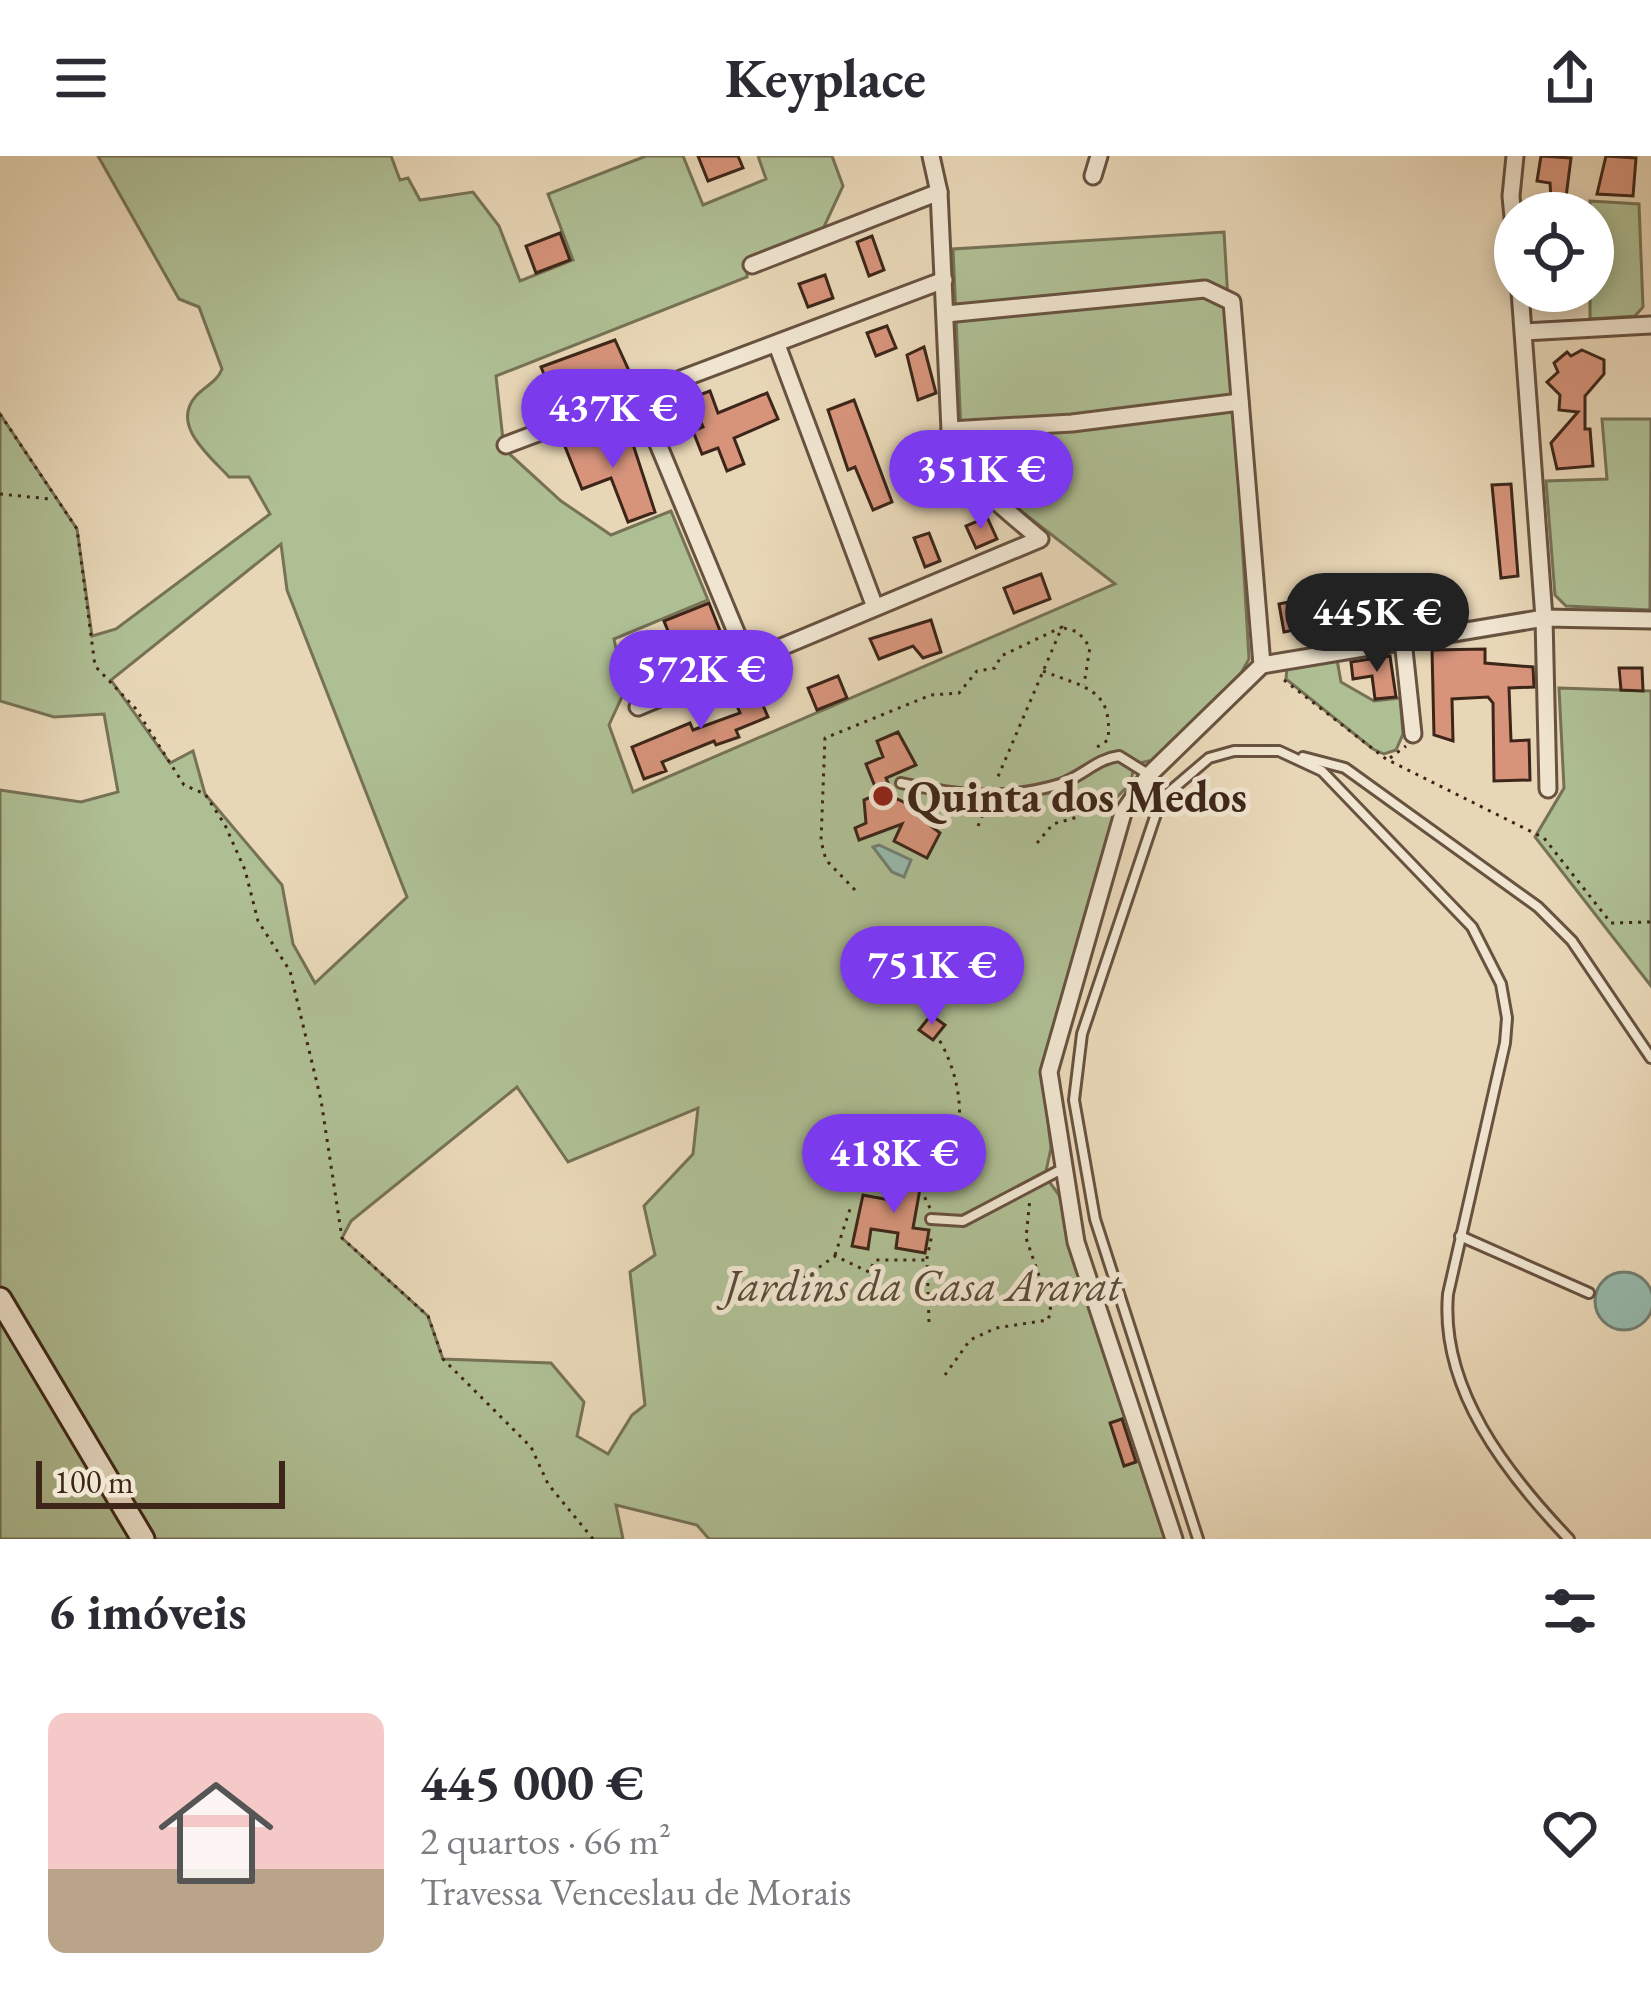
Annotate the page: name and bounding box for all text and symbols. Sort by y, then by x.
text: Keyplace [725,43,926,113]
icon: menu [48,45,114,111]
icon: share [1537,45,1603,111]
map controls [1494,192,1614,312]
button: locate [1494,192,1614,312]
pin: 437K € [515,369,711,471]
text: 437K € [548,382,678,433]
pin: 351K € [883,430,1079,532]
text: 351K € [916,443,1046,494]
pin: 445K € [1279,573,1475,675]
text: 445K € [1312,586,1442,637]
pin: 572K € [603,630,799,732]
text: 572K € [636,643,766,694]
place label: Quinta dos Medos [907,767,1247,825]
marker: Quinta dos Medos [870,783,896,809]
pin: 751K € [834,926,1030,1028]
text: 751K € [867,939,997,990]
pin: 418K € [796,1114,992,1216]
text: 418K € [829,1127,959,1178]
park label: Jardins da Casa Ararat [716,1256,1123,1314]
scale bar [36,1455,285,1508]
text: 100 m [54,1460,134,1503]
text: 6 imóveis [48,1578,247,1644]
icon: filters [1537,1578,1603,1644]
text: 445 000 € [420,1749,644,1815]
icon: home [144,1761,288,1905]
icon: heart [1537,1800,1603,1866]
text: 2 quartos · 66 m² [420,1815,671,1866]
text: Travessa Venceslau de Morais [420,1866,851,1917]

